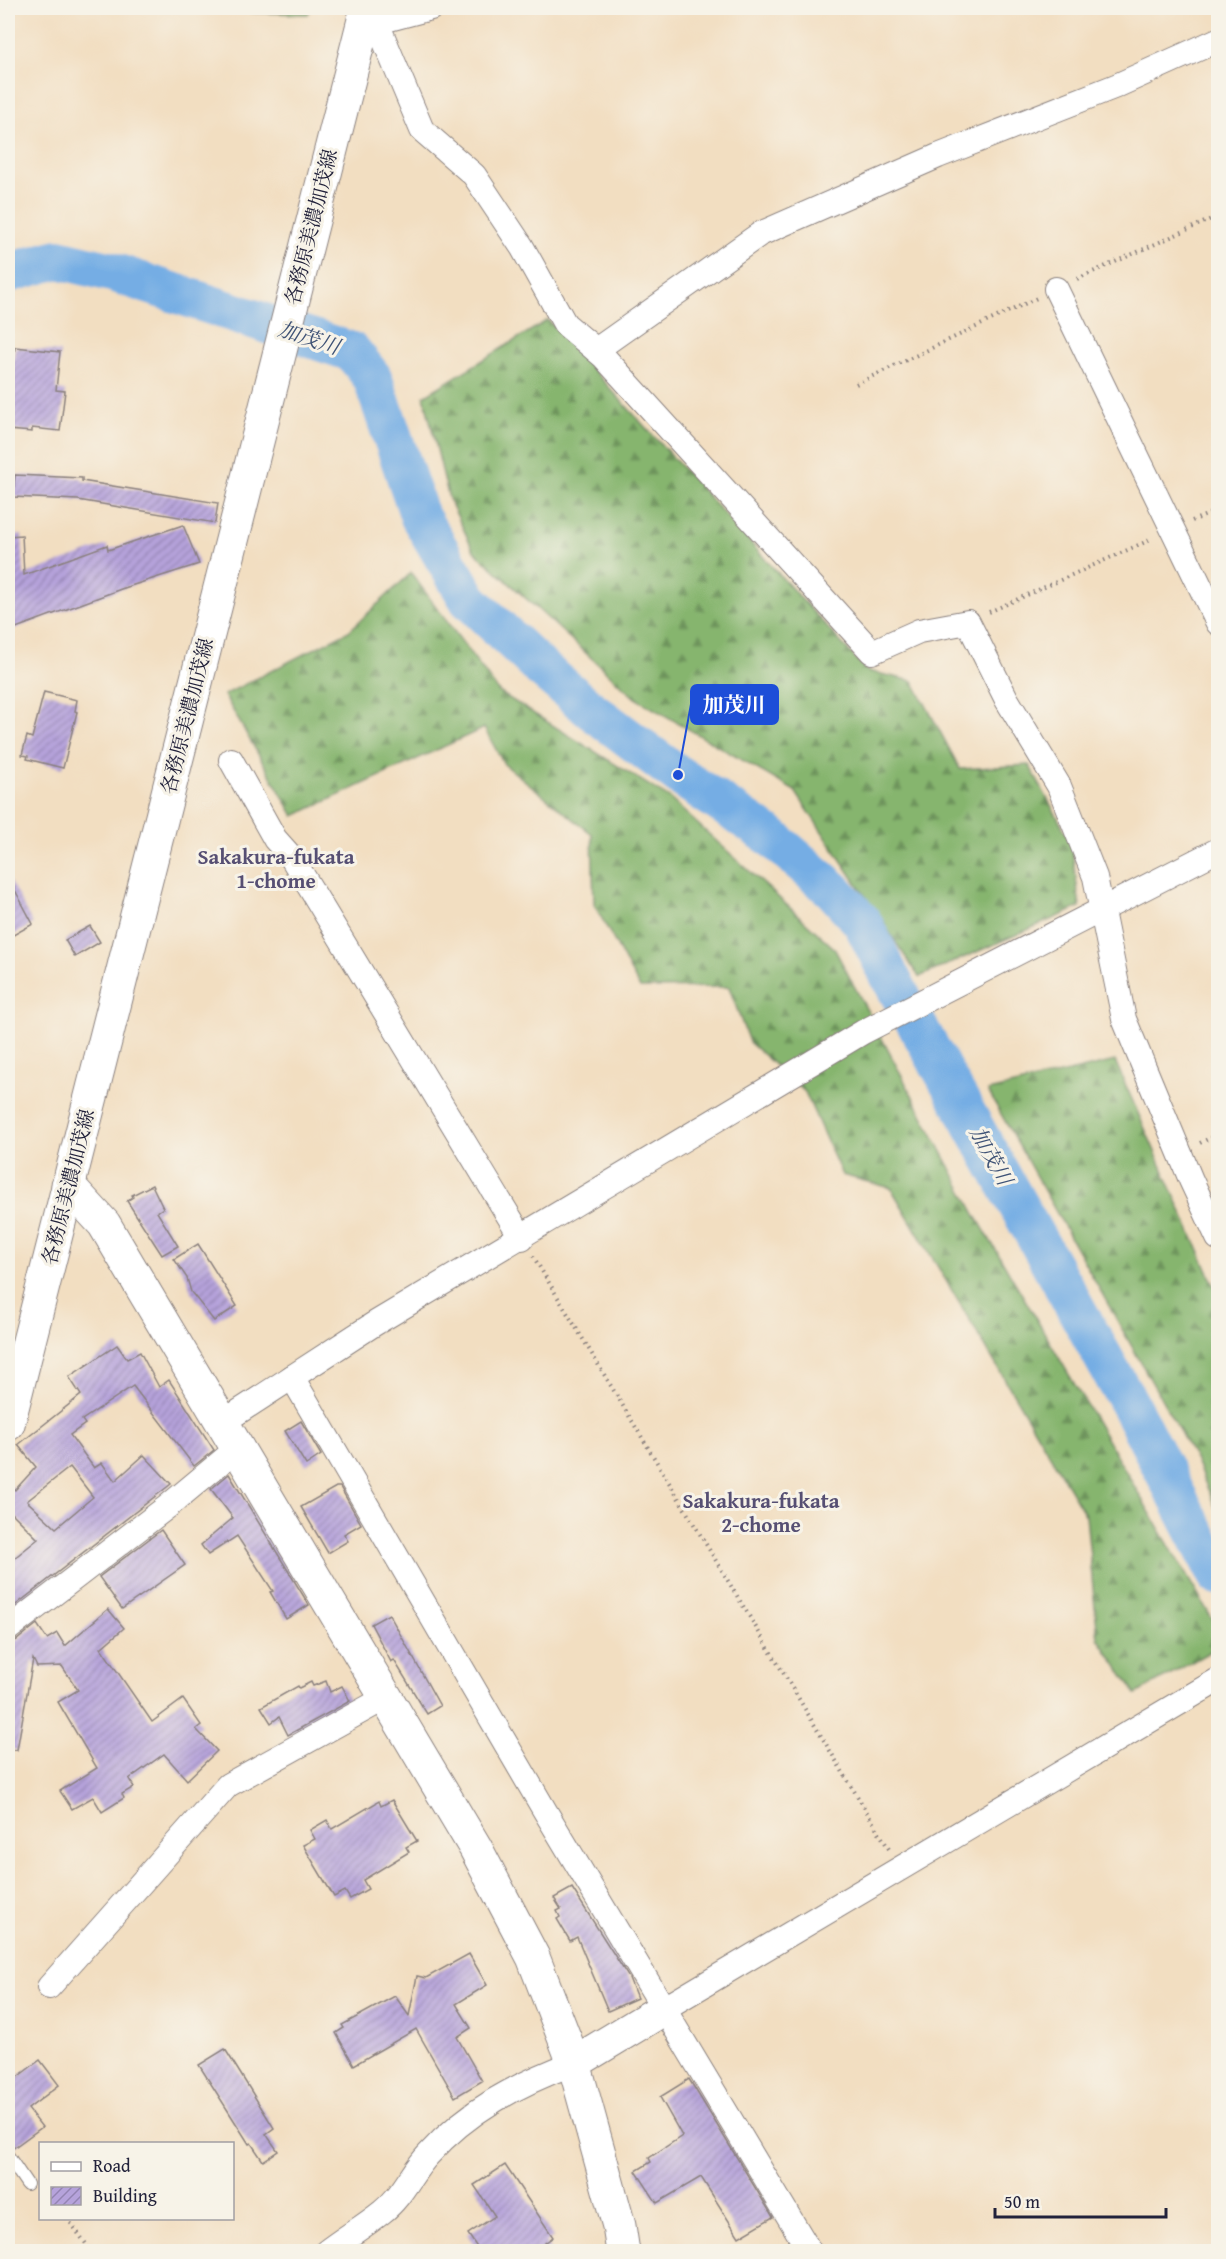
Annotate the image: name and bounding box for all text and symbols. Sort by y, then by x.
street label: 各務原美濃加茂線 [277,146,344,308]
water label: 加茂川 [274,313,346,363]
street label: 各務原美濃加茂線 [153,635,220,797]
callout: 加茂川 [691,685,778,724]
text: 加茂川 [703,689,766,720]
district label: Sakakura-fukata 1-chome [197,841,355,896]
street label: 各務原美濃加茂線 [34,1106,101,1268]
water label: 加茂川 [963,1121,1021,1193]
district label: Sakakura-fukata 2-chome [682,1485,840,1540]
legend [39,2142,234,2220]
text: Road [93,2152,131,2179]
scale bar [995,2181,1166,2219]
text: Building [93,2182,157,2209]
text: 50 m [1004,2188,1040,2215]

